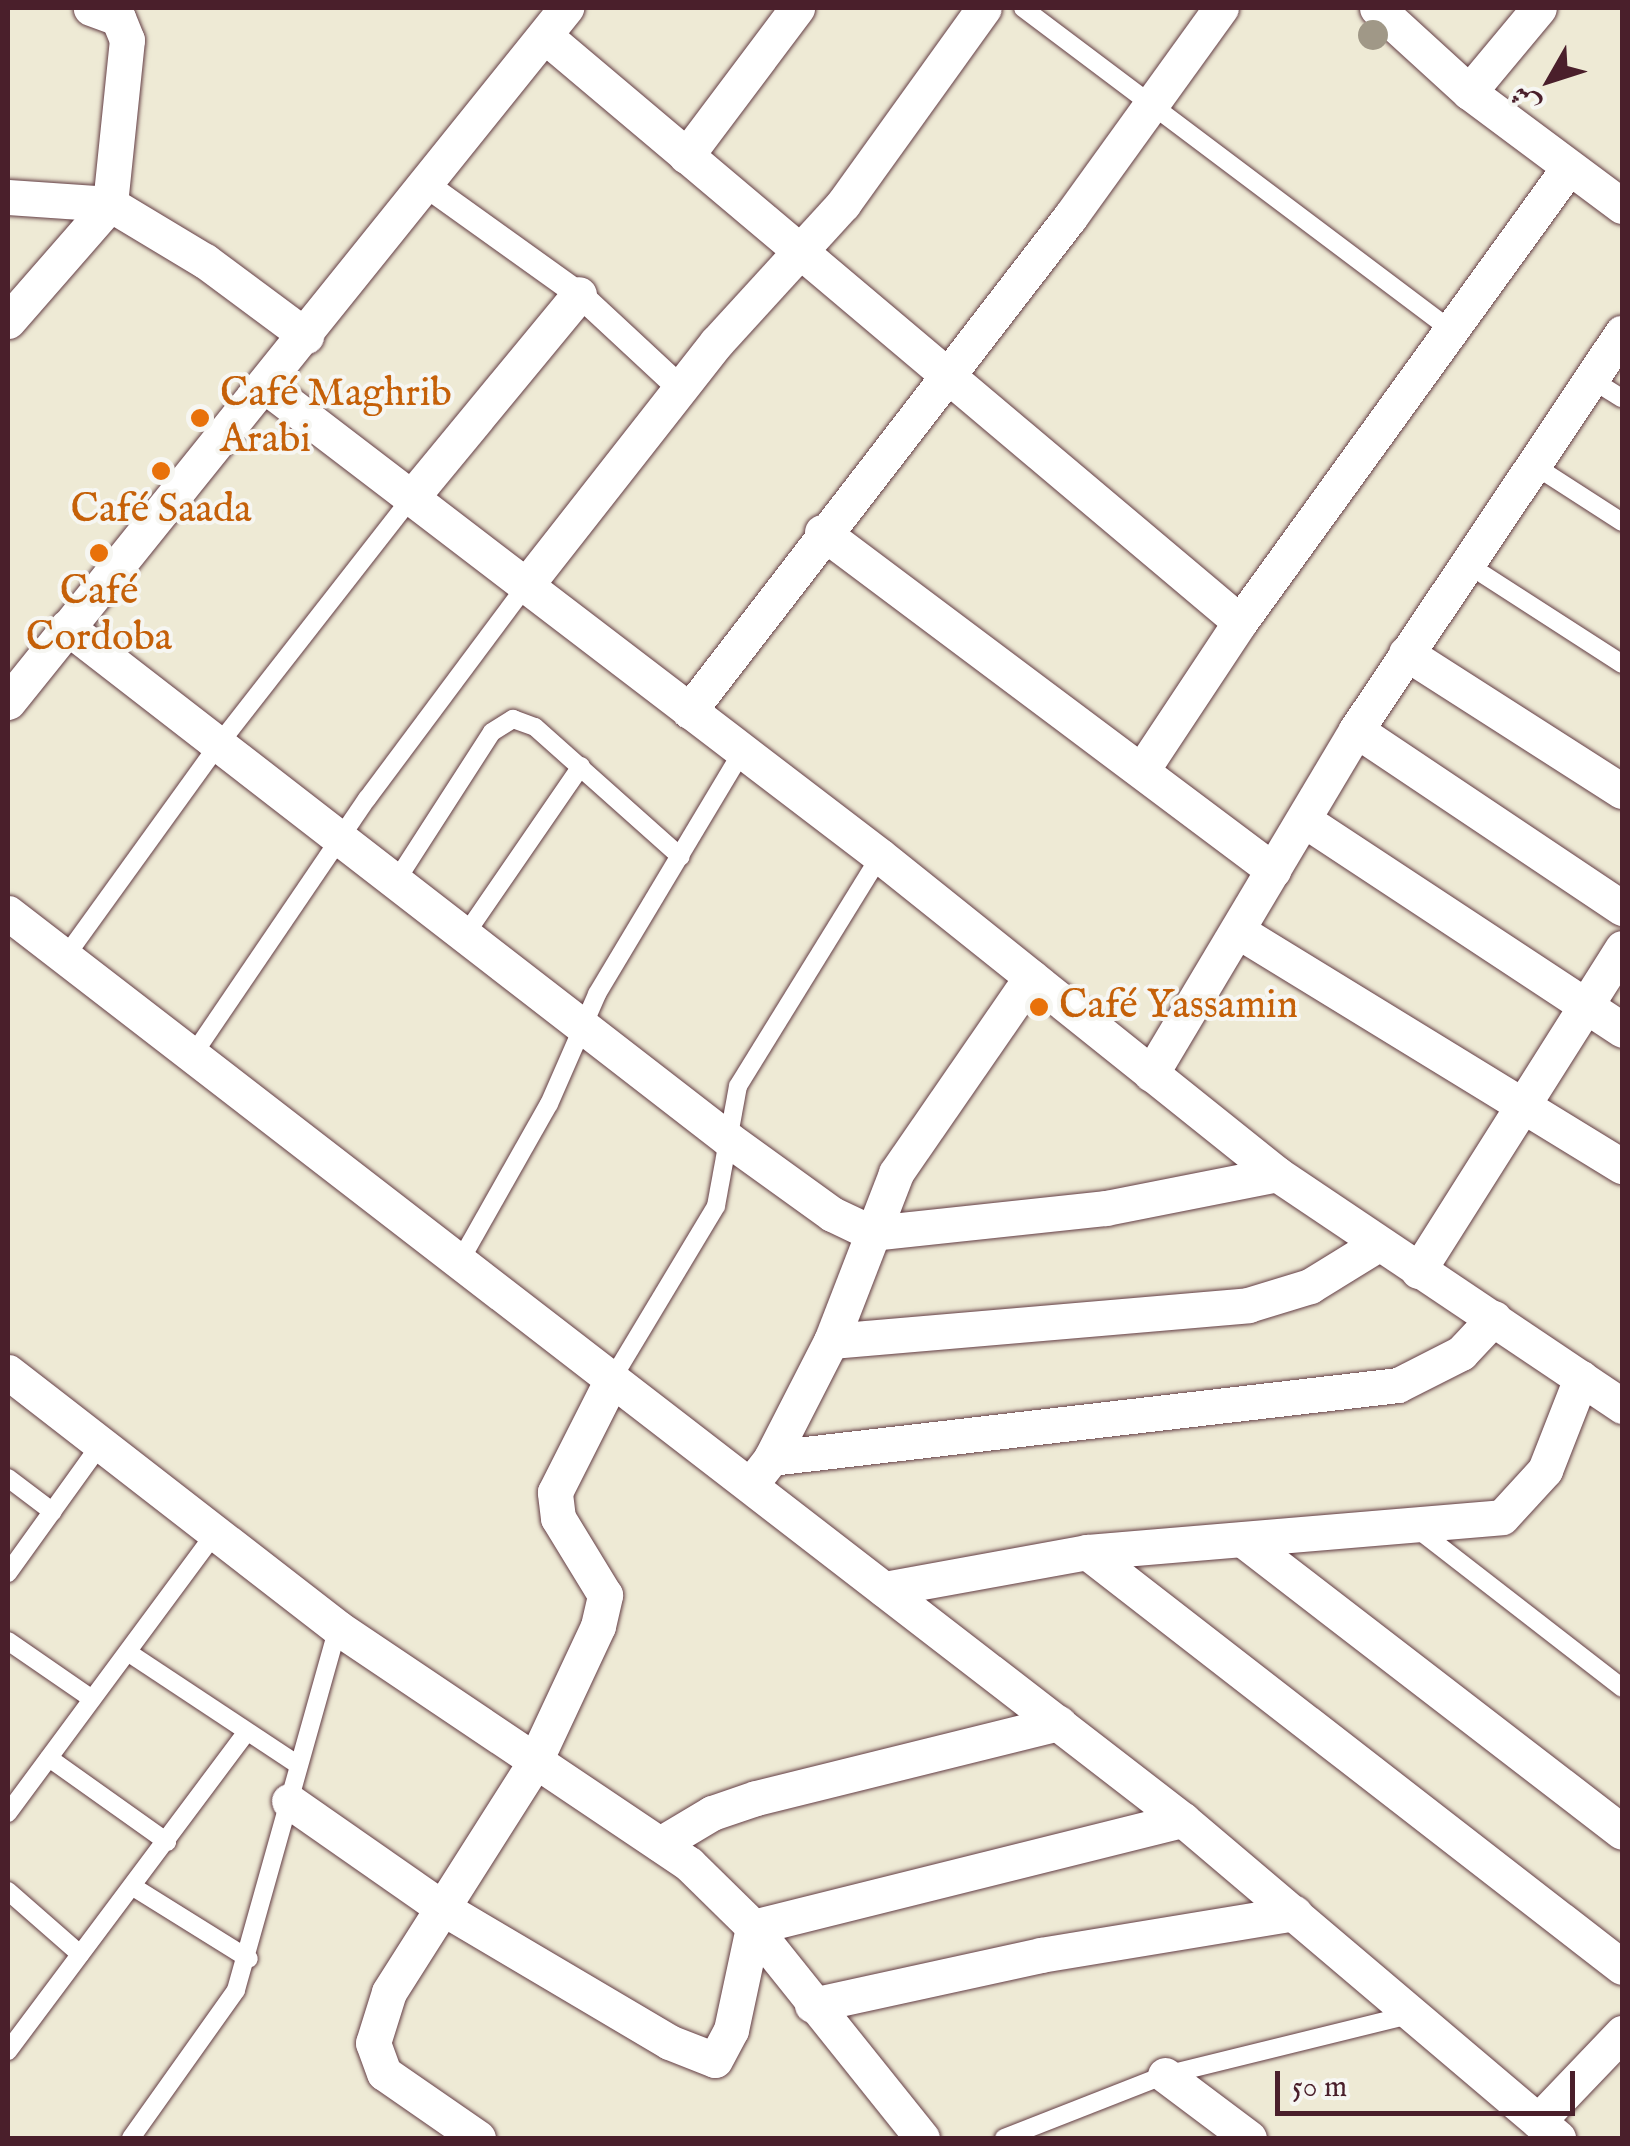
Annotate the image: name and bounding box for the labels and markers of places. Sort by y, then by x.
place label: Café Maghrib Arabi [220,371,452,465]
marker: Café Maghrib Arabi [189,407,211,429]
marker: Café Saada [150,460,172,482]
place label: Café Saada [70,487,252,535]
marker: Café Cordoba [88,542,110,564]
place label: Café Cordoba [26,569,172,663]
place label: Café Yassamin [1059,983,1298,1031]
marker: Café Yassamin [1028,996,1050,1018]

